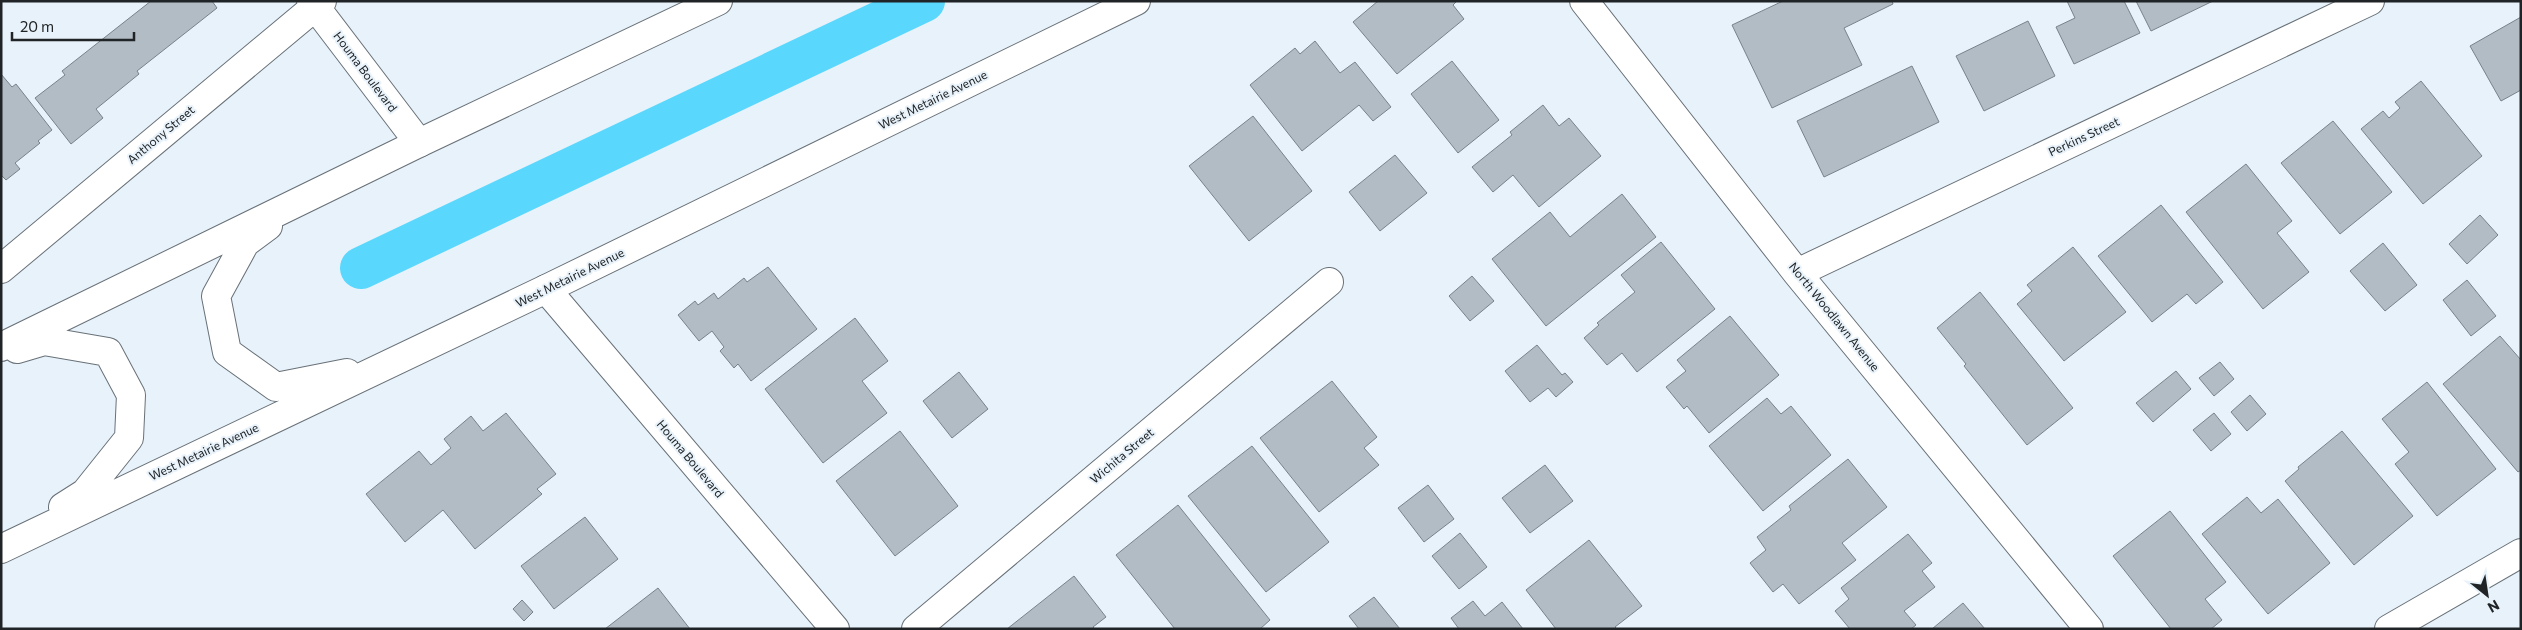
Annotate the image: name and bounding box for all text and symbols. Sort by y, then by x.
scale bar [12,10,135,42]
text: 20 m [20,17,54,35]
street label: Houma Boulevard [331,29,400,114]
street label: West Metairie Avenue [876,67,989,131]
street label: Anthony Street [124,102,197,166]
street label: Perkins Street [2046,114,2121,159]
street label: West Metairie Avenue [513,245,626,309]
street label: North Woodlawn Avenue [1787,259,1883,374]
street label: Houma Boulevard [654,417,727,500]
street label: West Metairie Avenue [147,420,260,483]
street label: Wichita Street [1087,425,1156,486]
north arrow [2462,570,2512,620]
text: N [2485,597,2503,617]

